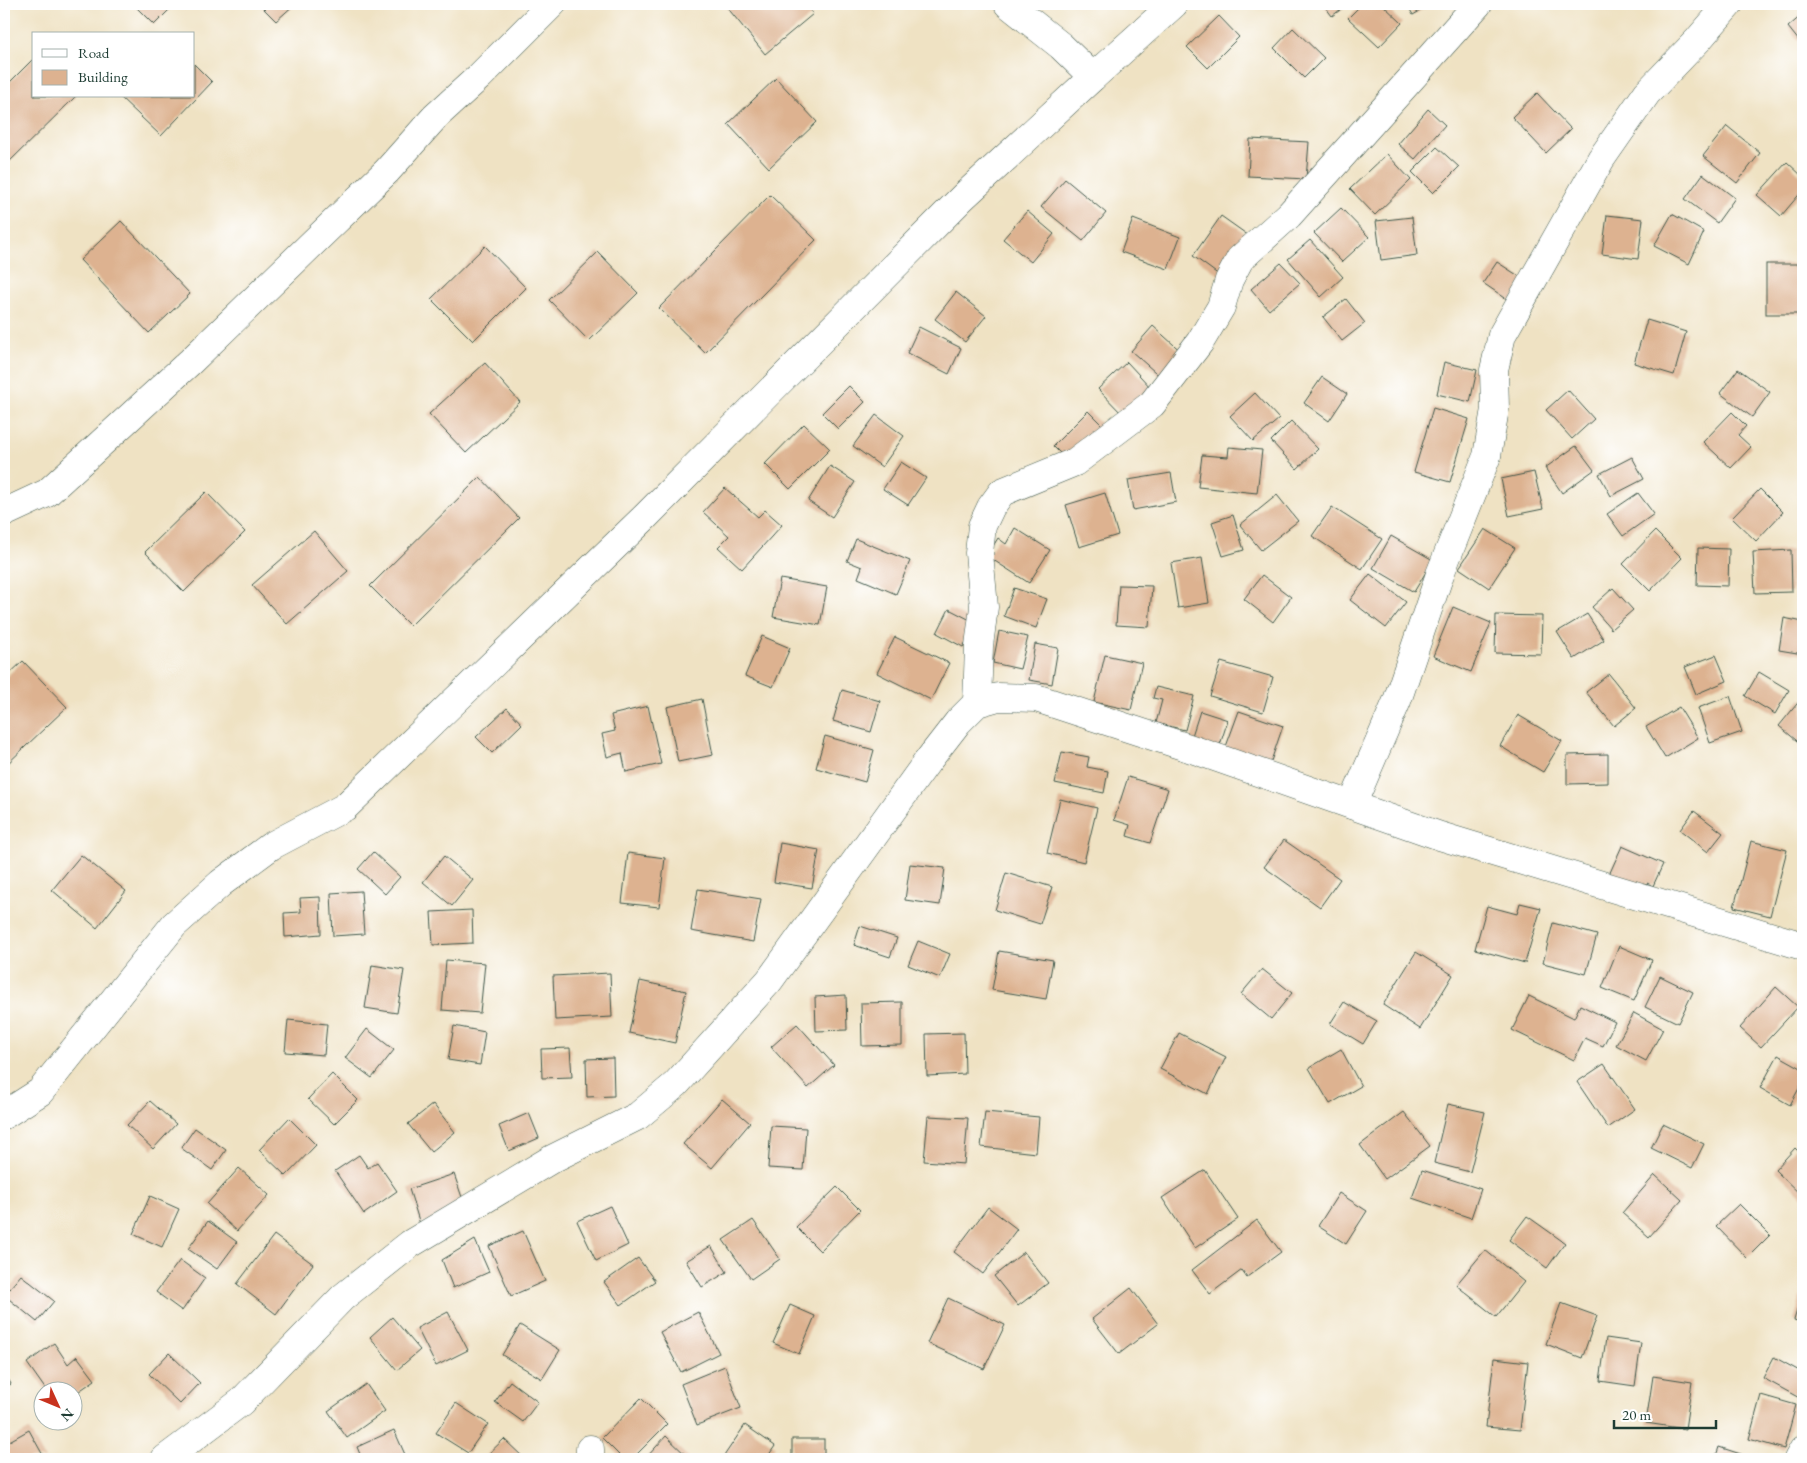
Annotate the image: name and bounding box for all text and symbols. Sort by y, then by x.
legend [32,32,195,98]
text: Road [78,43,110,62]
text: Building [78,67,128,86]
north arrow [32,1380,82,1430]
scale bar [1614,1398,1717,1430]
text: N [56,1405,78,1426]
text: 20 m [1622,1405,1651,1424]

